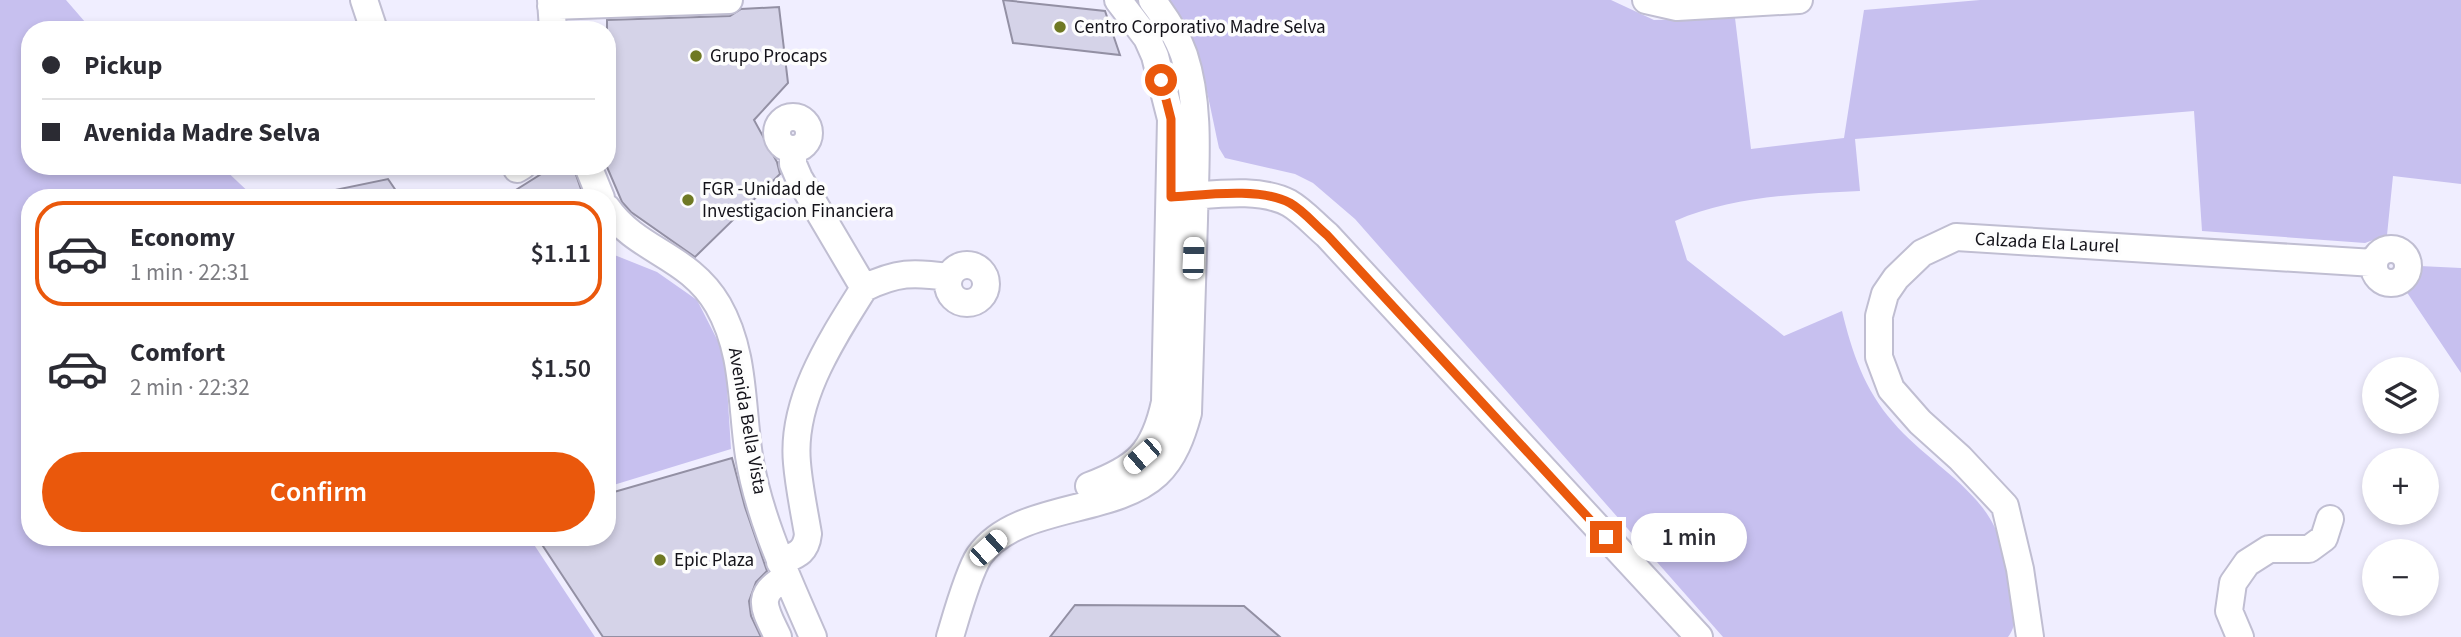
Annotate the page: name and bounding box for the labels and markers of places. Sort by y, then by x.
place label: Centro Corporativo Madre Selva [1074,14,1326,41]
marker: Centro Corporativo Madre Selva [1052,19,1068,35]
place label: Grupo Procaps [710,43,827,70]
marker: Grupo Procaps [688,48,704,64]
place label: FGR -Unidad de Investigacion Financiera [702,176,894,225]
marker: FGR -Unidad de Investigacion Financiera [680,192,696,208]
place label: Epic Plaza [674,547,754,574]
marker: Epic Plaza [652,552,668,568]

